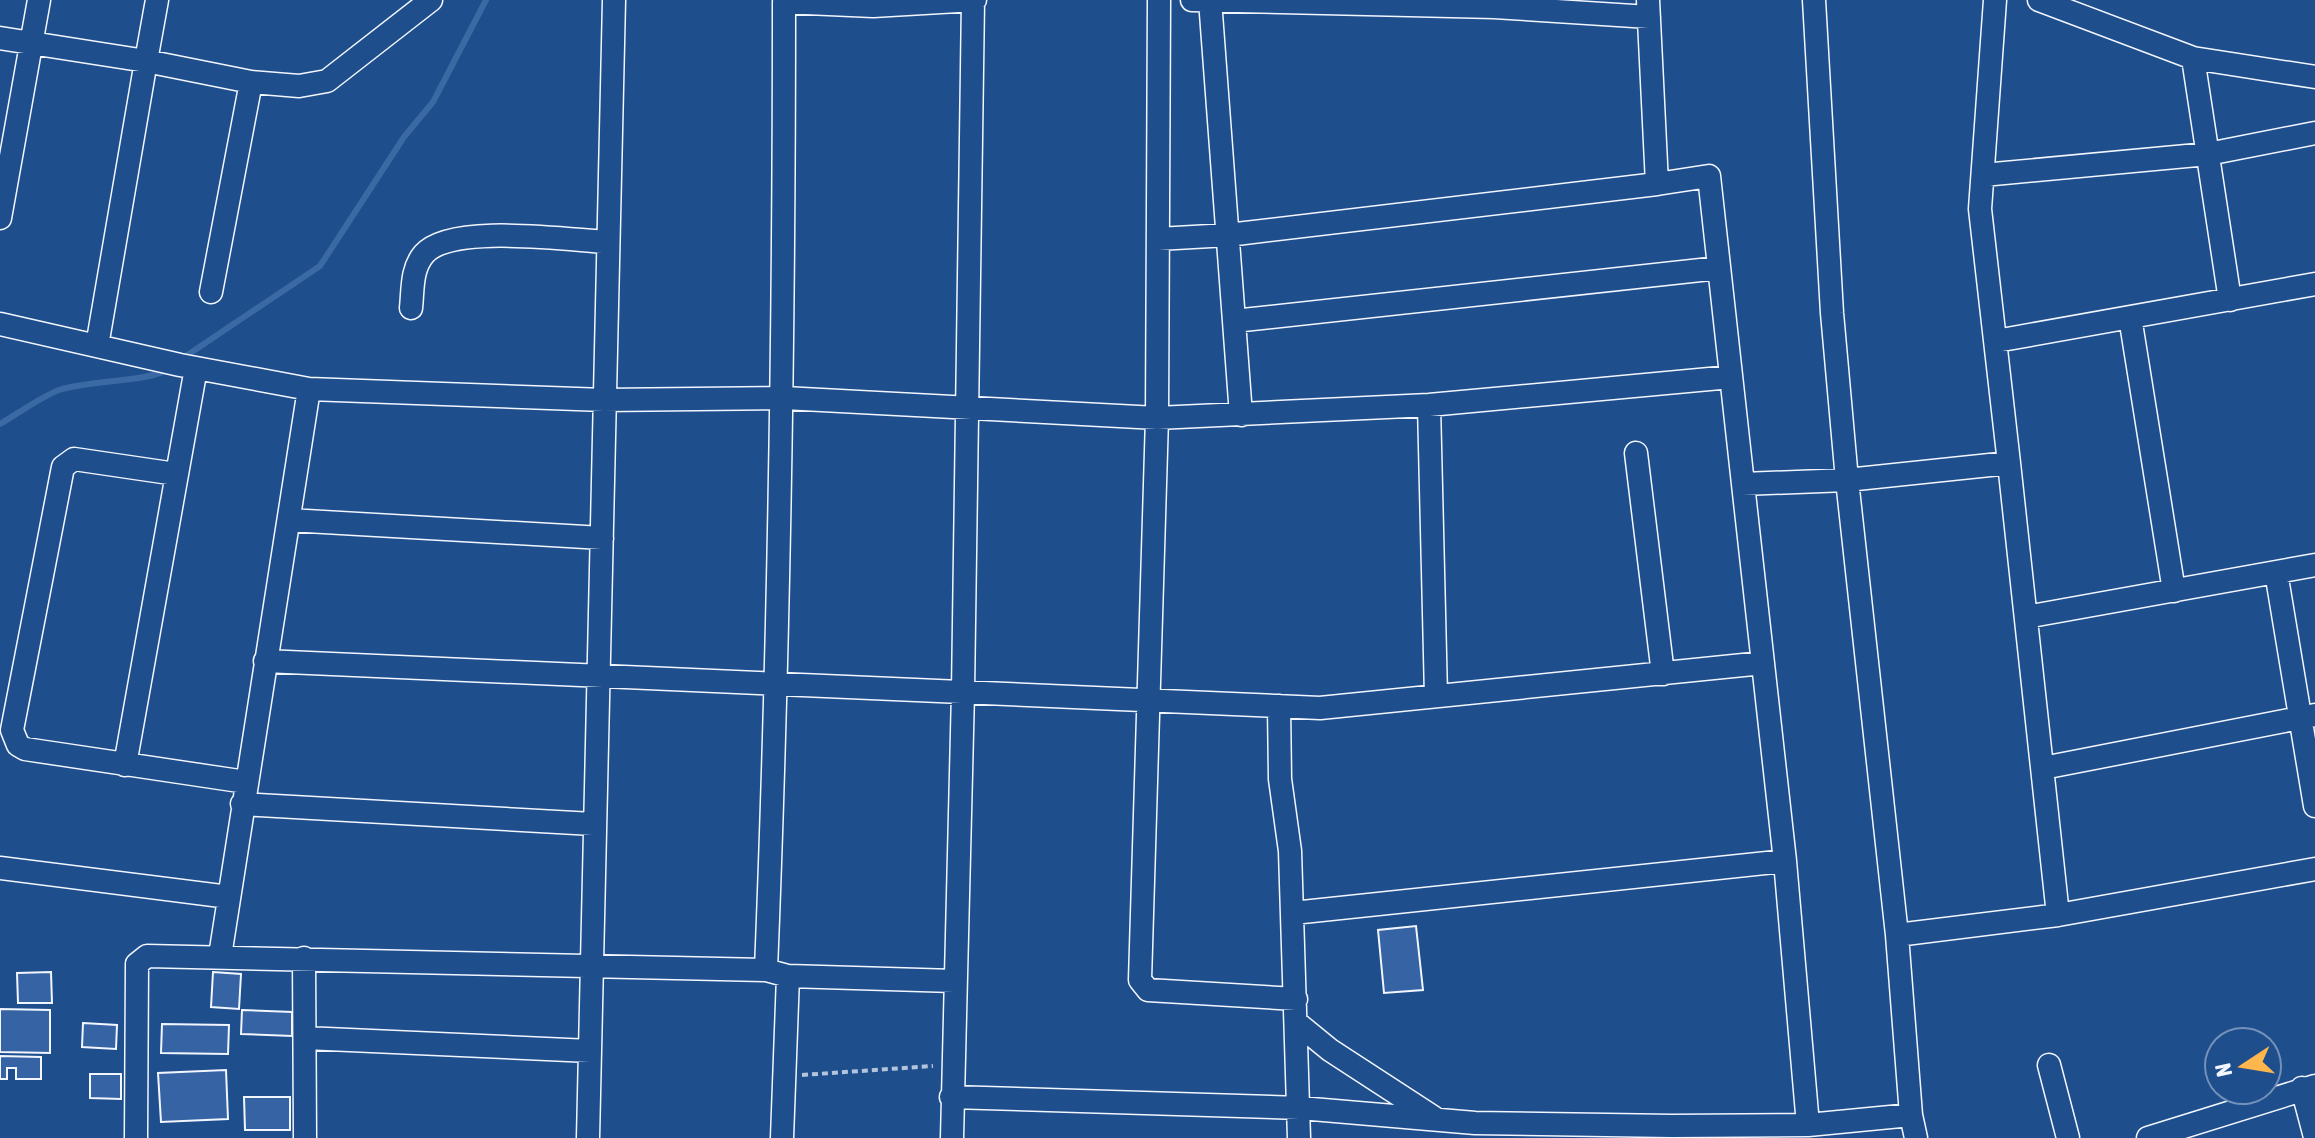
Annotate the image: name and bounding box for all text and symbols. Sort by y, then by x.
north arrow [2203,1026,2283,1106]
text: N [2209,1061,2238,1079]

